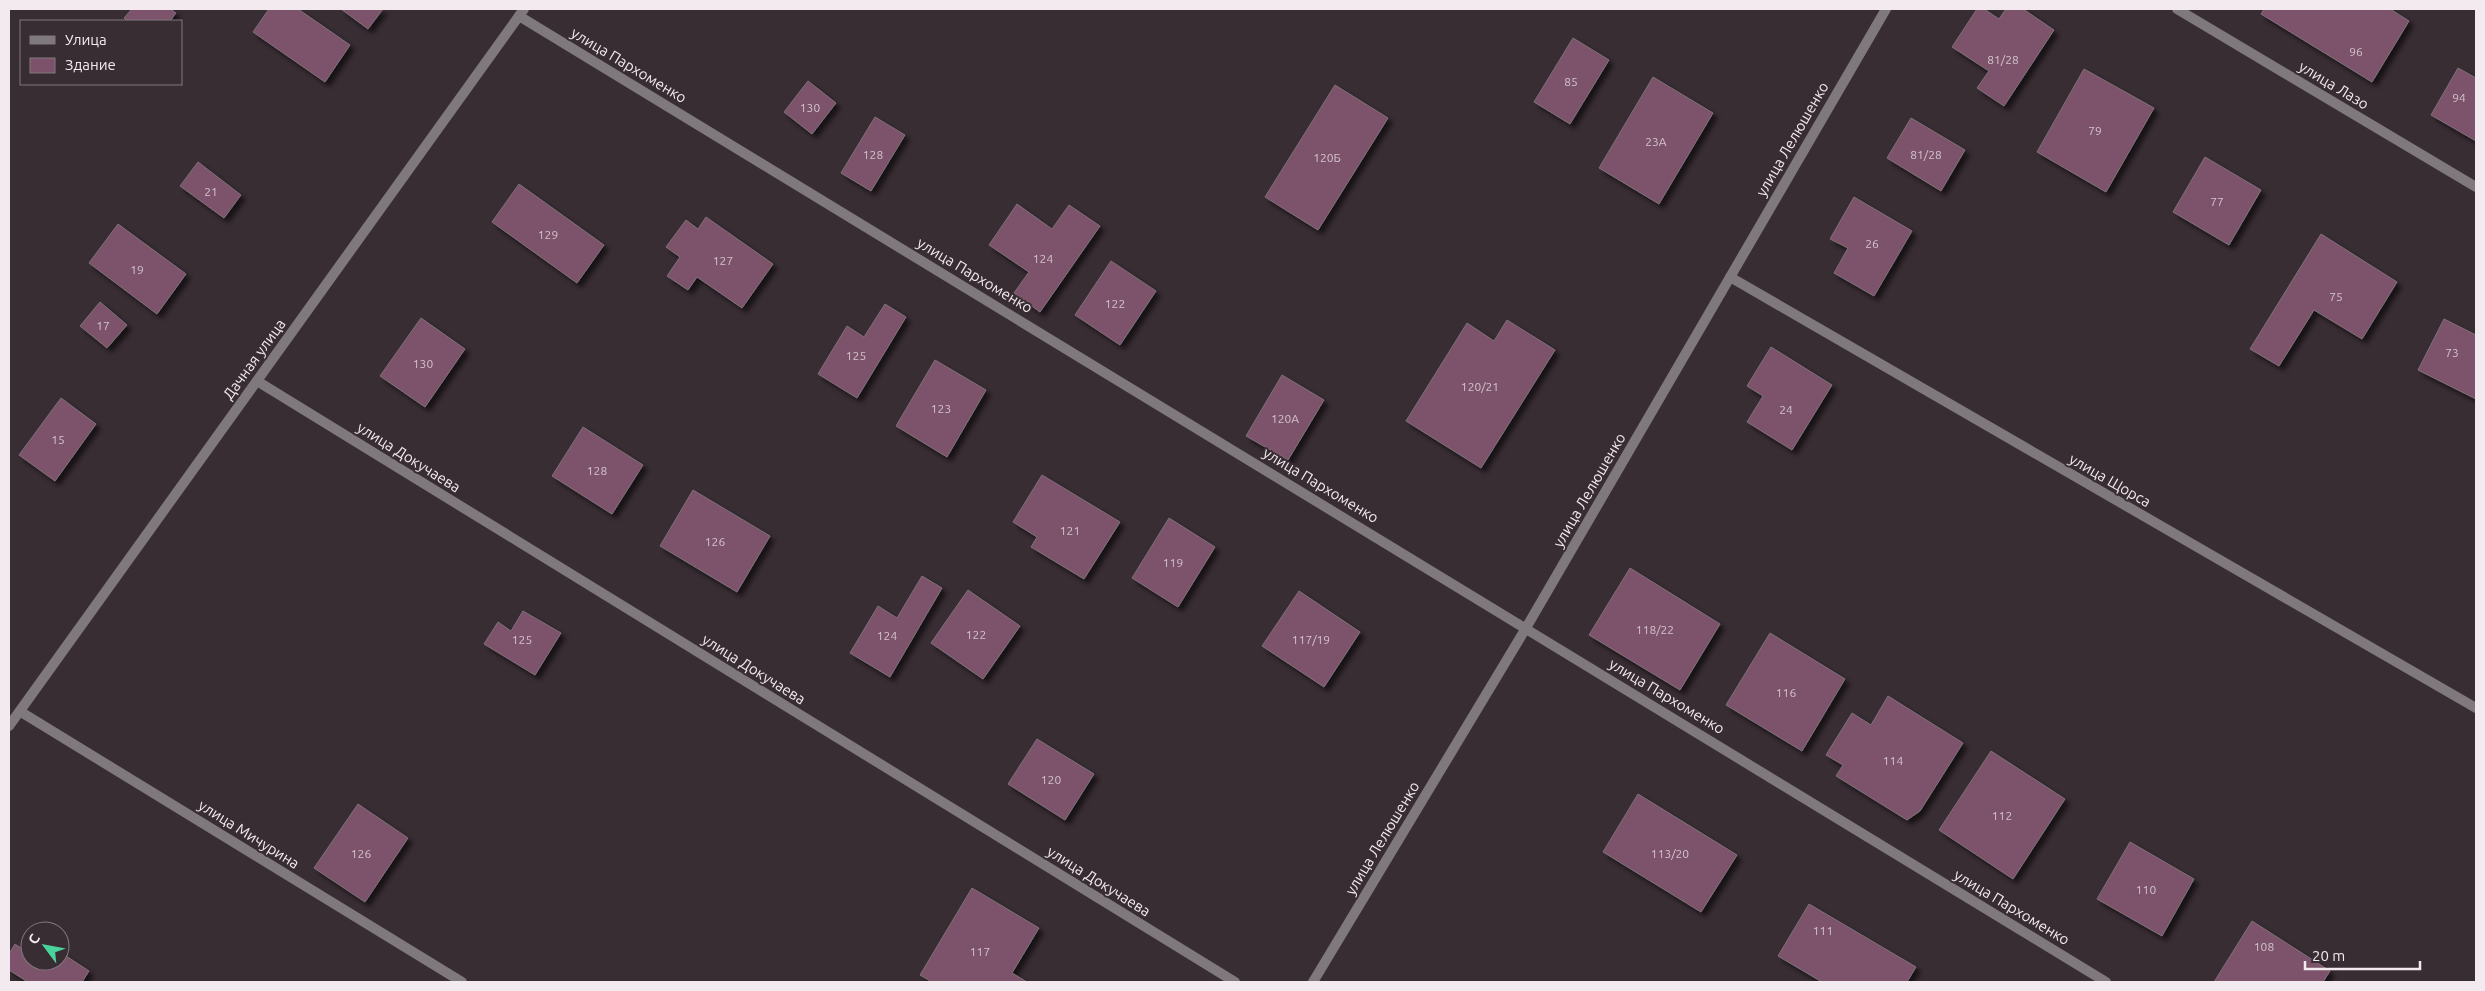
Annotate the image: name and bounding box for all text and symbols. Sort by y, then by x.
legend [20,20,182,85]
street label: улица Пархоменко [568,24,690,106]
text: Улица [65,31,107,48]
house number: 96 [2349,45,2363,58]
house number: 81/28 [1987,53,2019,66]
text: Здание [65,56,116,73]
street label: улица Лазо [2296,57,2372,113]
house number: 85 [1564,75,1578,88]
street label: улица Лелюшенко [1752,79,1832,199]
house number: 94 [2452,91,2466,104]
house number: 130 [800,101,820,114]
house number: 79 [2088,124,2102,137]
house number: 23А [1645,135,1667,148]
house number: 128 [863,148,883,161]
house number: 81/28 [1910,148,1942,161]
house number: 120Б [1313,151,1341,164]
house number: 21 [204,185,218,198]
house number: 77 [2210,195,2224,208]
house number: 129 [538,228,558,241]
street label: улица Пархоменко [914,234,1036,316]
house number: 26 [1865,237,1879,250]
house number: 124 [1033,252,1053,265]
house number: 127 [713,254,733,267]
house number: 19 [130,263,144,276]
house number: 75 [2329,290,2343,303]
house number: 122 [1105,297,1125,310]
street label: Дачная улица [219,316,289,402]
house number: 17 [96,319,110,332]
house number: 73 [2445,346,2459,359]
house number: 125 [846,349,866,362]
house number: 130 [413,357,433,370]
house number: 120/21 [1461,380,1499,393]
house number: 123 [931,402,951,415]
house number: 24 [1779,403,1793,416]
house number: 120А [1271,412,1299,425]
street label: улица Докучаева [354,418,464,496]
street label: улица Лелюшенко [1549,430,1629,550]
house number: 15 [51,433,65,446]
street label: улица Пархоменко [1260,444,1382,526]
street label: улица Щорса [2066,450,2154,510]
house number: 128 [587,464,607,477]
house number: 121 [1060,524,1080,537]
house number: 126 [705,535,725,548]
house number: 119 [1163,556,1183,569]
house number: 118/22 [1636,623,1674,636]
house number: 122 [966,628,986,641]
house number: 124 [877,629,897,642]
street label: улица Докучаева [699,630,809,708]
house number: 125 [512,633,532,646]
house number: 117/19 [1292,633,1330,646]
street label: улица Пархоменко [1606,655,1728,737]
house number: 116 [1776,686,1796,699]
house number: 114 [1883,754,1903,767]
house number: 120 [1041,773,1061,786]
street label: улица Лелюшенко [1341,778,1423,898]
street label: улица Мичурина [195,796,303,872]
house number: 112 [1992,809,2012,822]
street label: улица Докучаева [1044,842,1154,920]
house number: 126 [351,847,371,860]
house number: 113/20 [1651,847,1689,860]
street label: улица Пархоменко [1951,866,2073,948]
house number: 110 [2136,883,2156,896]
north arrow [20,921,70,971]
house number: 111 [1813,924,1833,937]
text: С [25,931,43,947]
scale bar [2305,938,2420,970]
house number: 108 [2254,940,2274,953]
house number: 117 [970,945,990,958]
text: 20 m [2312,947,2345,964]

